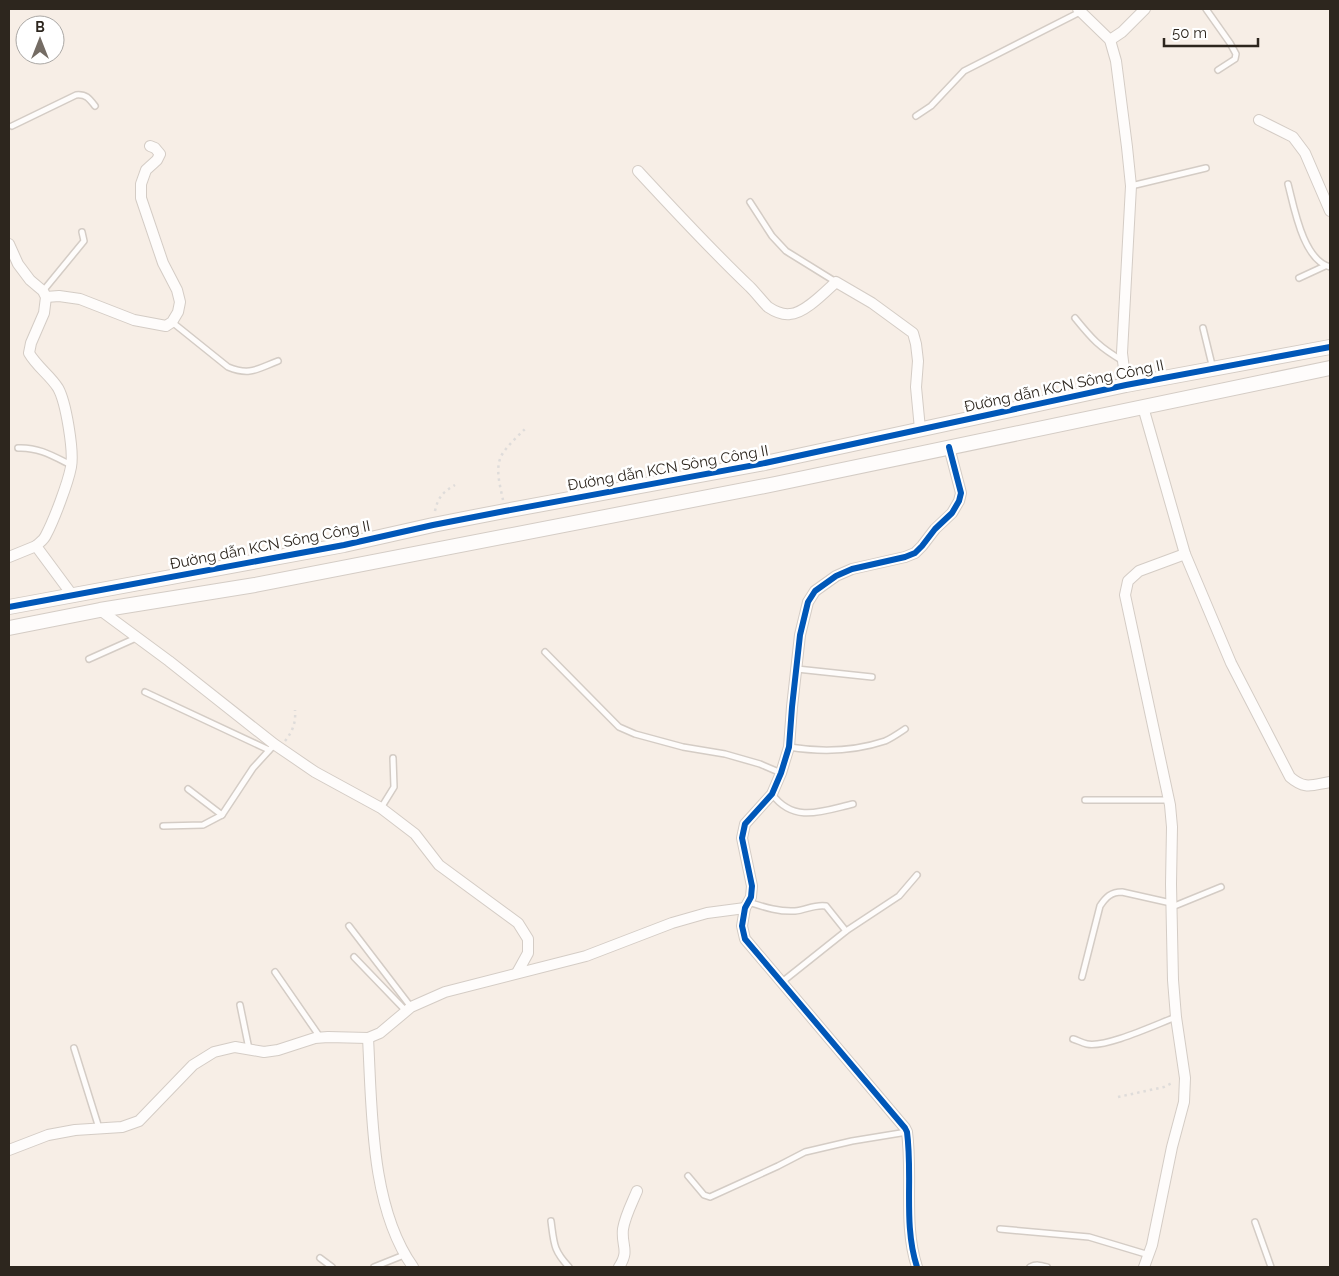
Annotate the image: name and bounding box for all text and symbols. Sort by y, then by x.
north arrow [15,15,65,65]
scale bar [1164,15,1258,47]
text: B [35,19,45,35]
text: 50 m [1172,24,1207,42]
street label: Đường dẫn KCN Sông Công II [963,356,1165,416]
street label: Đường dẫn KCN Sông Công II [566,441,770,495]
street label: Đường dẫn KCN Sông Công II [168,517,372,573]

